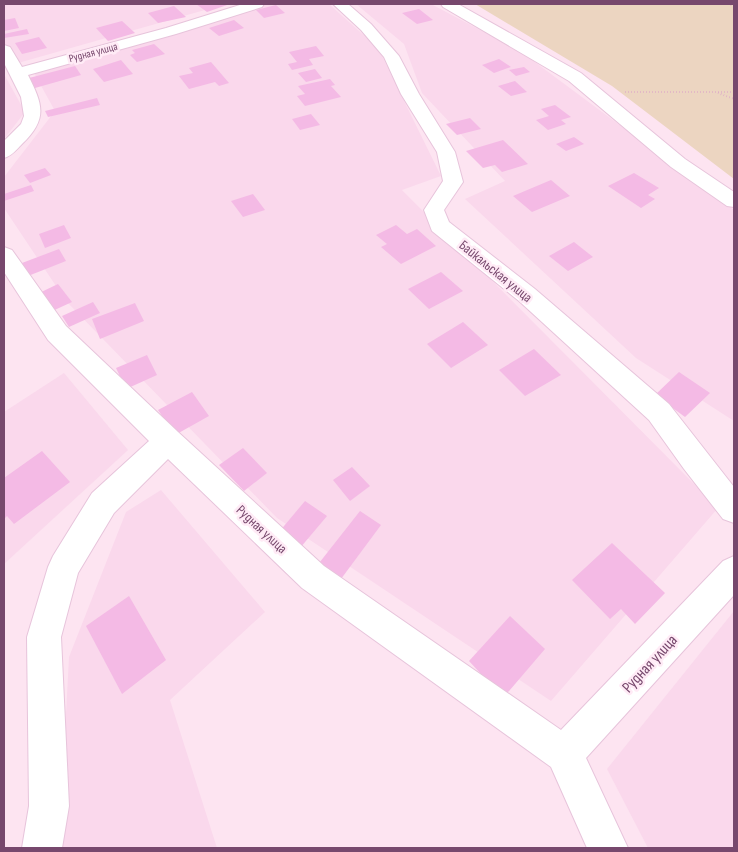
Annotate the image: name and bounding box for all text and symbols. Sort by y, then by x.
street label: Рудная улица [67,40,119,65]
street label: Байкальская улица [456,237,536,306]
street label: Рудная улица [233,502,291,557]
street label: Рудная улица [618,631,682,697]

